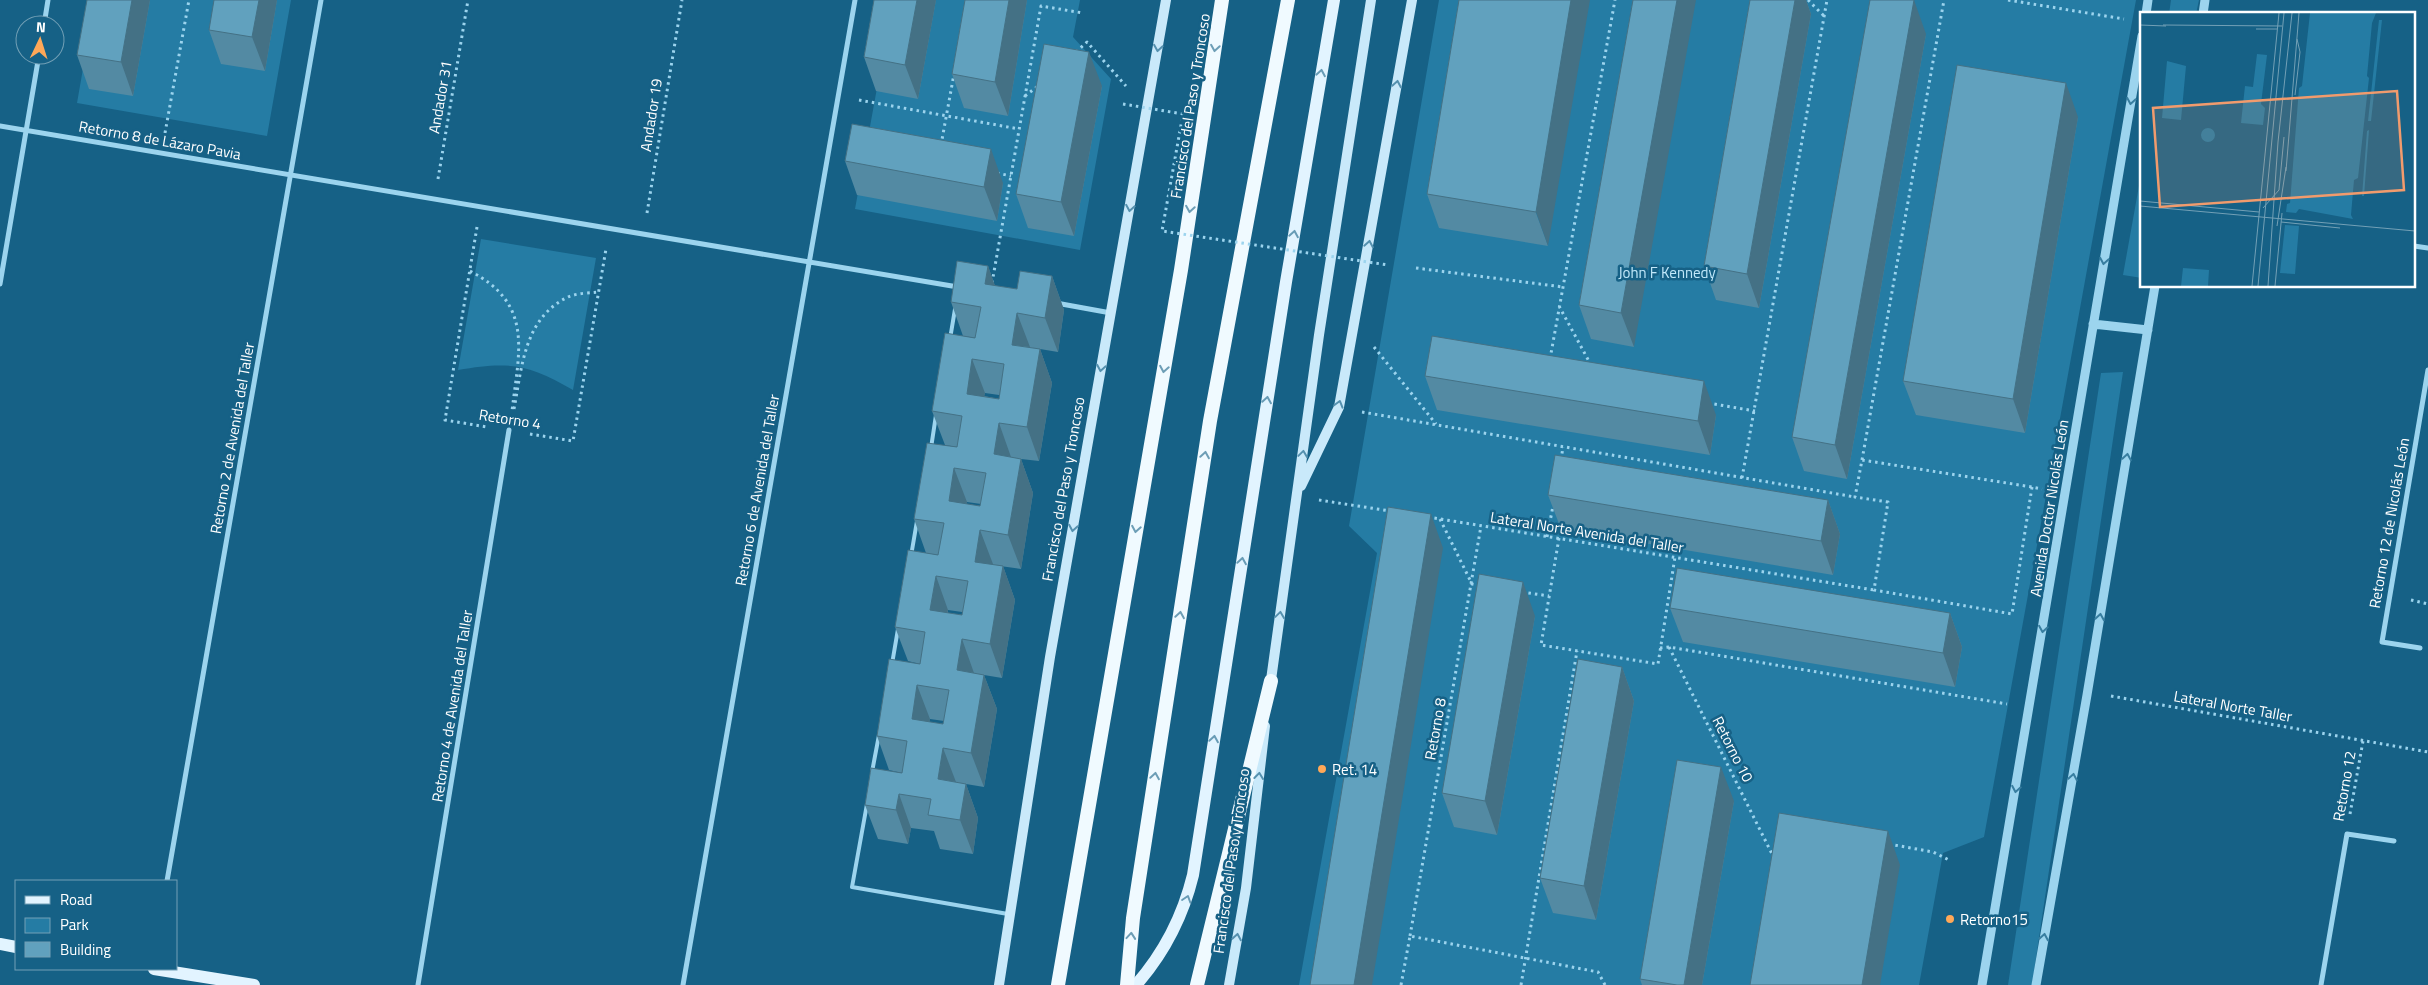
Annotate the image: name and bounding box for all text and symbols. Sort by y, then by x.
street label: Francisco del Paso y Troncoso [1164,12,1216,200]
inset map [2140,12,2416,288]
north arrow [15,15,65,65]
text: N [35,16,47,37]
one-way arrow [1153,44,1163,52]
one-way arrow [1210,44,1220,53]
street label: Andador 31 [422,59,458,135]
one-way arrow [1316,69,1326,78]
street label: Andador 19 [634,77,668,153]
one-way arrow [1392,80,1402,89]
one-way arrow [2126,97,2136,106]
street label: Retorno 8 de Lázaro Pavia [77,114,243,166]
one-way arrow [1125,204,1135,213]
one-way arrow [1185,205,1196,213]
one-way arrow [1288,229,1298,238]
one-way arrow [1364,240,1374,249]
one-way arrow [2099,257,2109,266]
park label: John F Kennedy [1618,261,1716,284]
street label: Retorno 2 de Avenida del Taller [204,340,260,536]
one-way arrow [1097,364,1107,373]
one-way arrow [1159,365,1169,374]
street label: Retorno 6 de Avenida del Taller [729,392,785,588]
street label: Francisco del Paso y Troncoso [1035,395,1091,583]
one-way arrow [1262,396,1272,405]
one-way arrow [1333,400,1344,408]
street label: Retorno 4 [477,403,543,435]
street label: Avenida Doctor Nicolás León [2024,418,2074,598]
street label: Retorno 12 de Nicolás León [2363,436,2415,610]
one-way arrow [1200,450,1210,459]
one-way arrow [1297,450,1307,458]
one-way arrow [2121,452,2131,461]
street label: Lateral Norte Avenida del Taller [1489,505,1685,559]
one-way arrow [1068,524,1078,533]
one-way arrow [1132,525,1142,534]
one-way arrow [1236,556,1247,564]
street label: Retorno 4 de Avenida del Taller [425,608,479,804]
one-way arrow [1175,611,1185,620]
one-way arrow [1275,611,1285,619]
one-way arrow [2095,612,2105,621]
one-way arrow [2038,625,2048,633]
street label: Lateral Norte Taller [2172,684,2294,728]
street label: Retorno 8 [1418,696,1452,762]
street label: Retorno 10 [1707,712,1759,786]
one-way arrow [1209,734,1219,743]
street label: Retorno 12 [2327,749,2361,823]
place label: Ret. 14 [1332,758,1377,781]
marker: Ret. 14 [1316,763,1328,775]
street label: Francisco del Paso y Troncoso [1207,767,1255,955]
one-way arrow [1150,771,1160,780]
one-way arrow [1253,772,1264,780]
one-way arrow [2067,773,2077,781]
one-way arrow [2011,785,2021,794]
legend [15,880,178,970]
text: Road [60,888,92,911]
one-way arrow [1181,895,1191,903]
place label: Retorno15 [1960,908,2028,931]
text: Park [60,913,89,936]
marker: Retorno15 [1944,913,1956,925]
one-way arrow [1126,932,1137,940]
one-way arrow [1232,933,1242,941]
one-way arrow [2039,933,2049,941]
text: Building [60,938,111,961]

